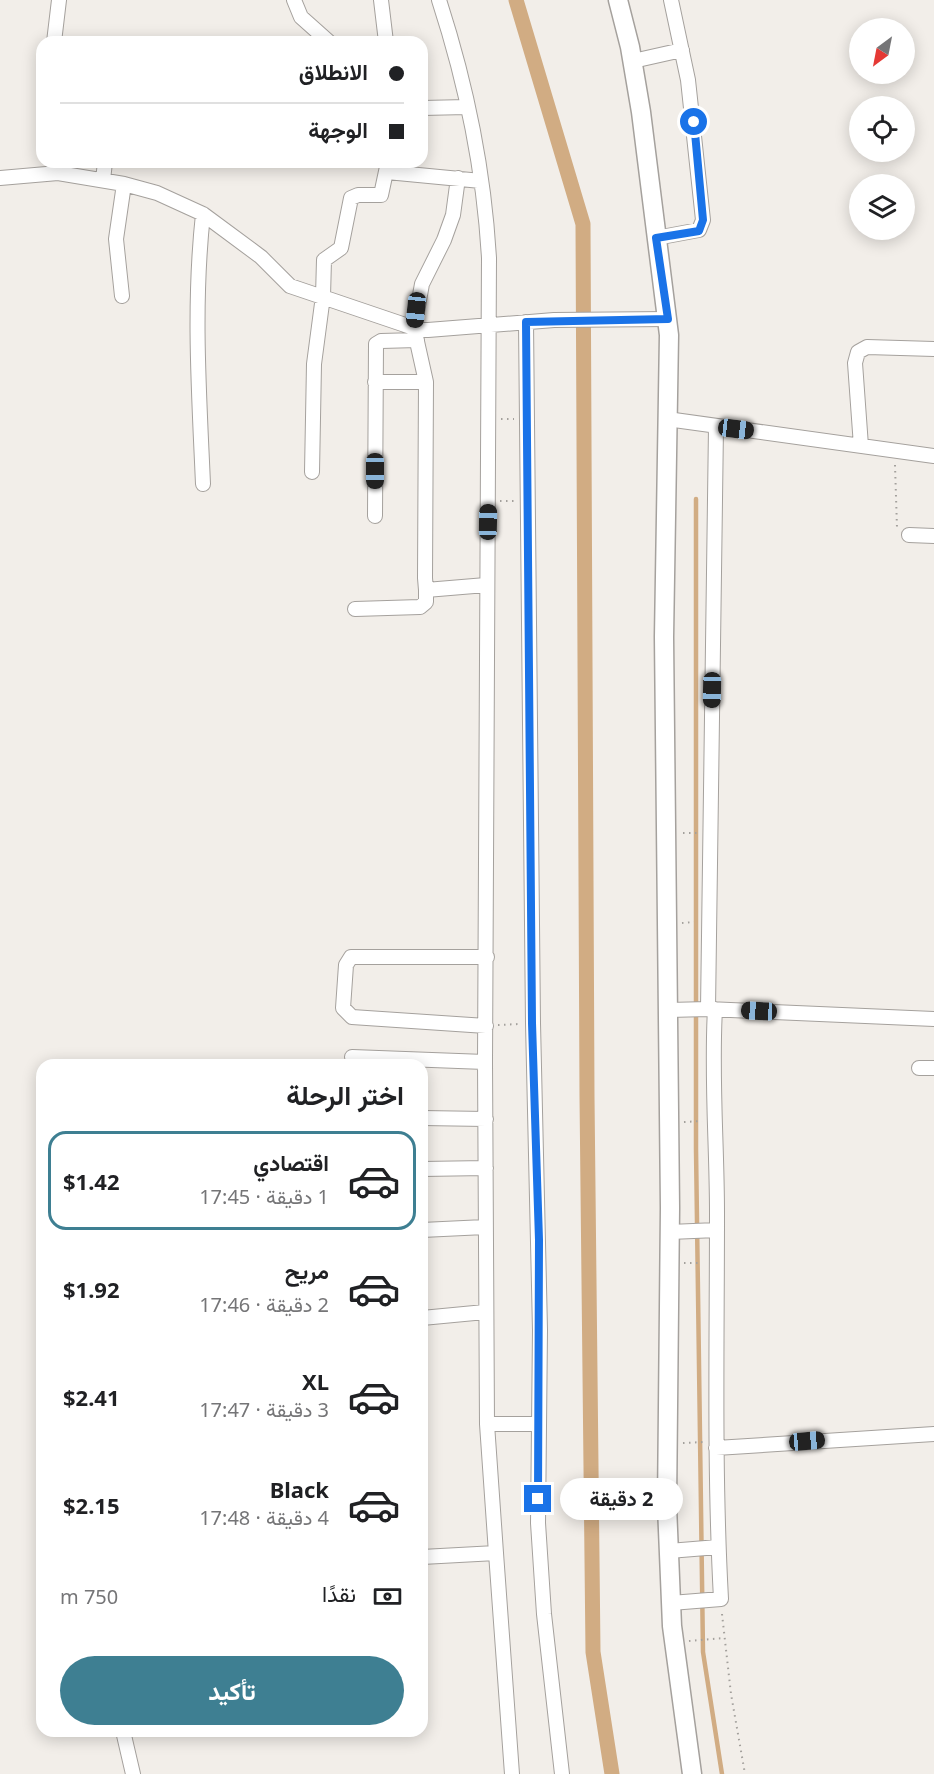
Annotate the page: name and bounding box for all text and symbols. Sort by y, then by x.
north arrow [849,18,915,84]
map controls [849,18,915,240]
text: الانطلاق [299,56,368,86]
button: locate [849,96,915,162]
route start [680,108,707,135]
text: الوجهة [308,114,368,144]
button: layers [849,174,915,240]
car [405,291,427,329]
car [717,418,755,440]
car [366,453,384,489]
car [479,504,497,540]
car [703,672,721,708]
car [741,1001,777,1021]
text: اختر الرحلة [286,1076,404,1113]
text: اقتصادي [253,1147,329,1177]
icon: car [347,1154,401,1208]
text: $1.42 [63,1166,120,1196]
text: 1 دقيقة · 17:45 [199,1183,329,1210]
text: مريح [285,1255,329,1285]
icon: car [347,1262,401,1316]
text: $1.92 [63,1274,120,1304]
text: 2 دقيقة · 17:46 [199,1291,329,1318]
text: XL [302,1366,329,1396]
icon: car [347,1370,401,1424]
text: $2.41 [63,1382,120,1412]
text: 3 دقيقة · 17:47 [199,1396,329,1423]
car [788,1430,826,1452]
text: Black [270,1474,329,1504]
icon: car [347,1478,401,1532]
callout: 2 دقيقة [559,1478,682,1520]
route end [524,1485,551,1512]
text: 2 دقيقة [590,1485,653,1512]
text: $2.15 [63,1490,120,1520]
text: 4 دقيقة · 17:48 [199,1504,329,1531]
text: نقدًا [322,1578,356,1608]
icon: cash [371,1580,404,1613]
text: 750 m [60,1583,118,1610]
button: تأكيد [60,1656,404,1725]

